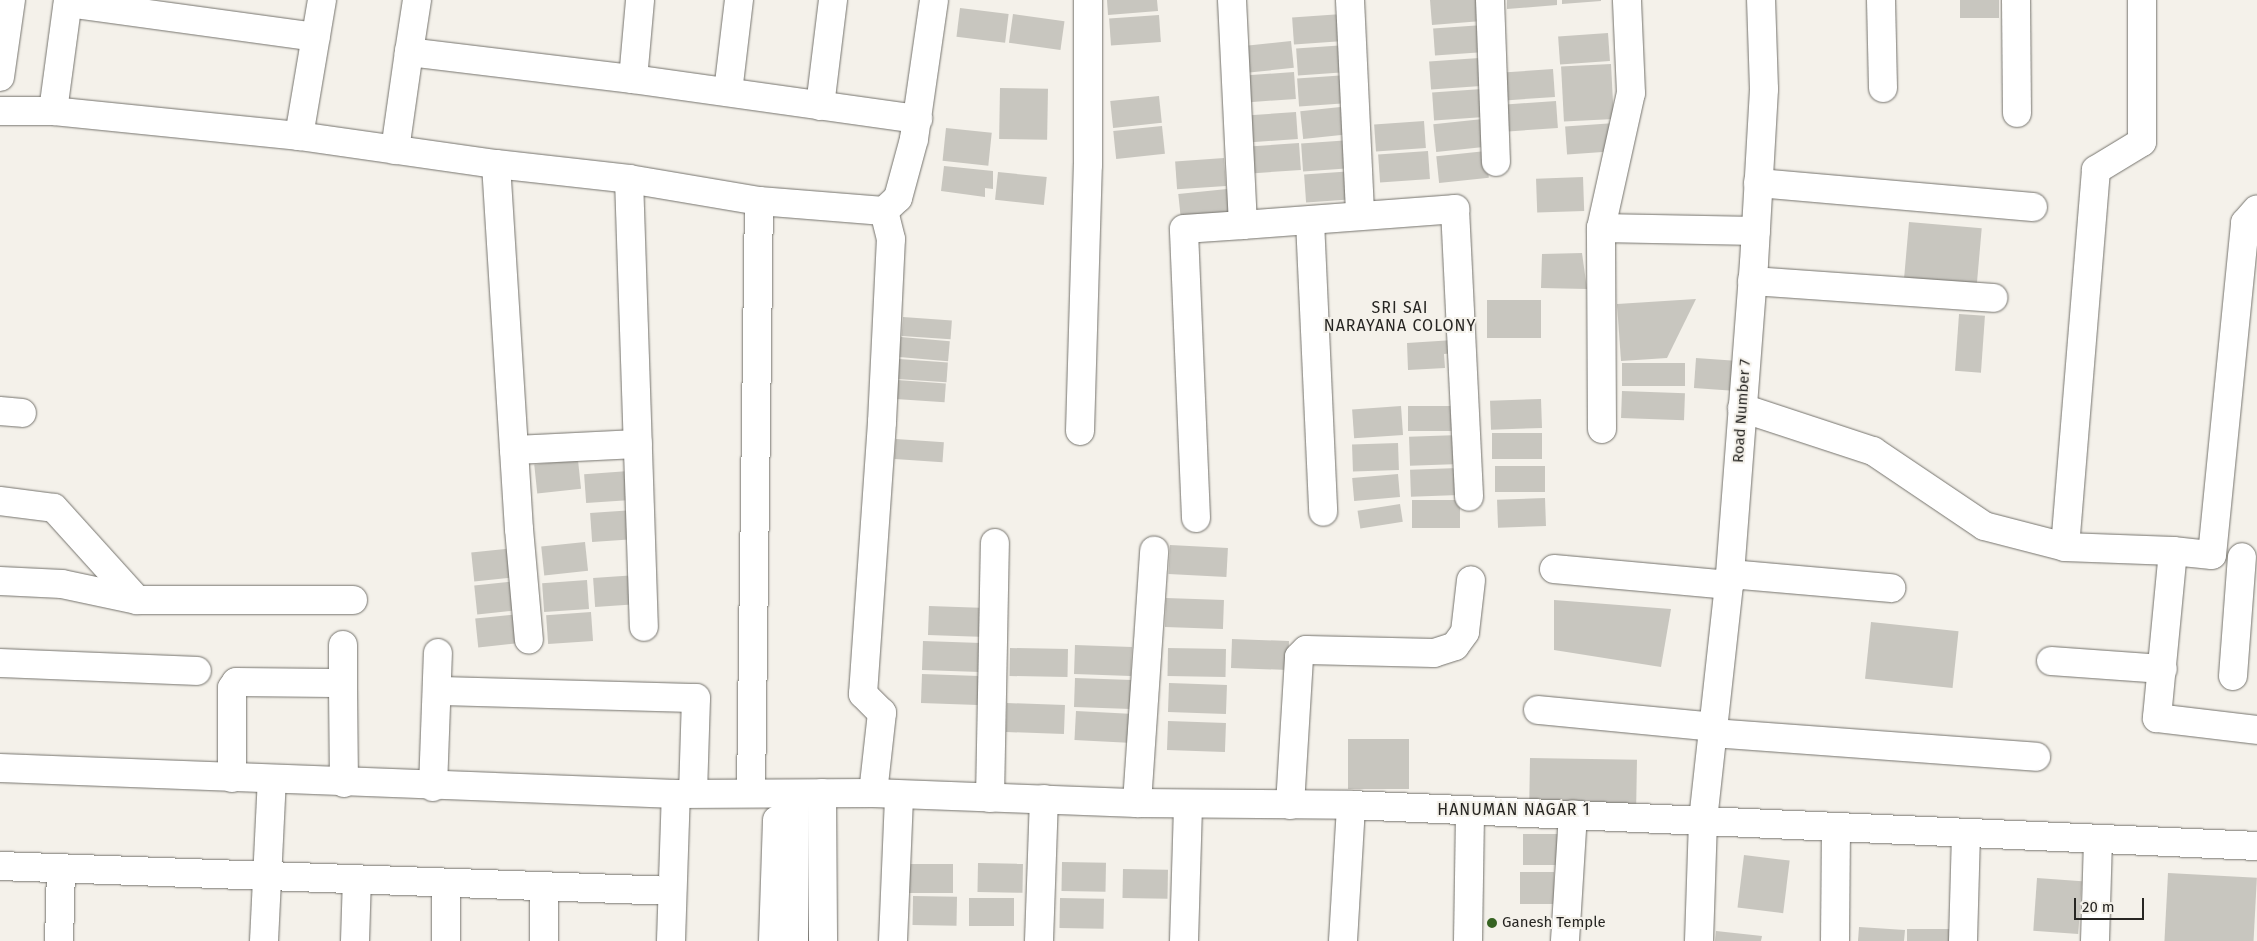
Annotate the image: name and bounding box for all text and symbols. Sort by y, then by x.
district label: SRI SAI NARAYANA COLONY [1322,298,1478,336]
street label: Road Number 7 [1729,359,1755,463]
district label: HANUMAN NAGAR 1 [1435,800,1593,820]
scale bar [2077,888,2147,920]
text: 20 m [2082,898,2115,916]
place label: Ganesh Temple [1502,914,1606,932]
marker: Ganesh Temple [1486,917,1498,929]

